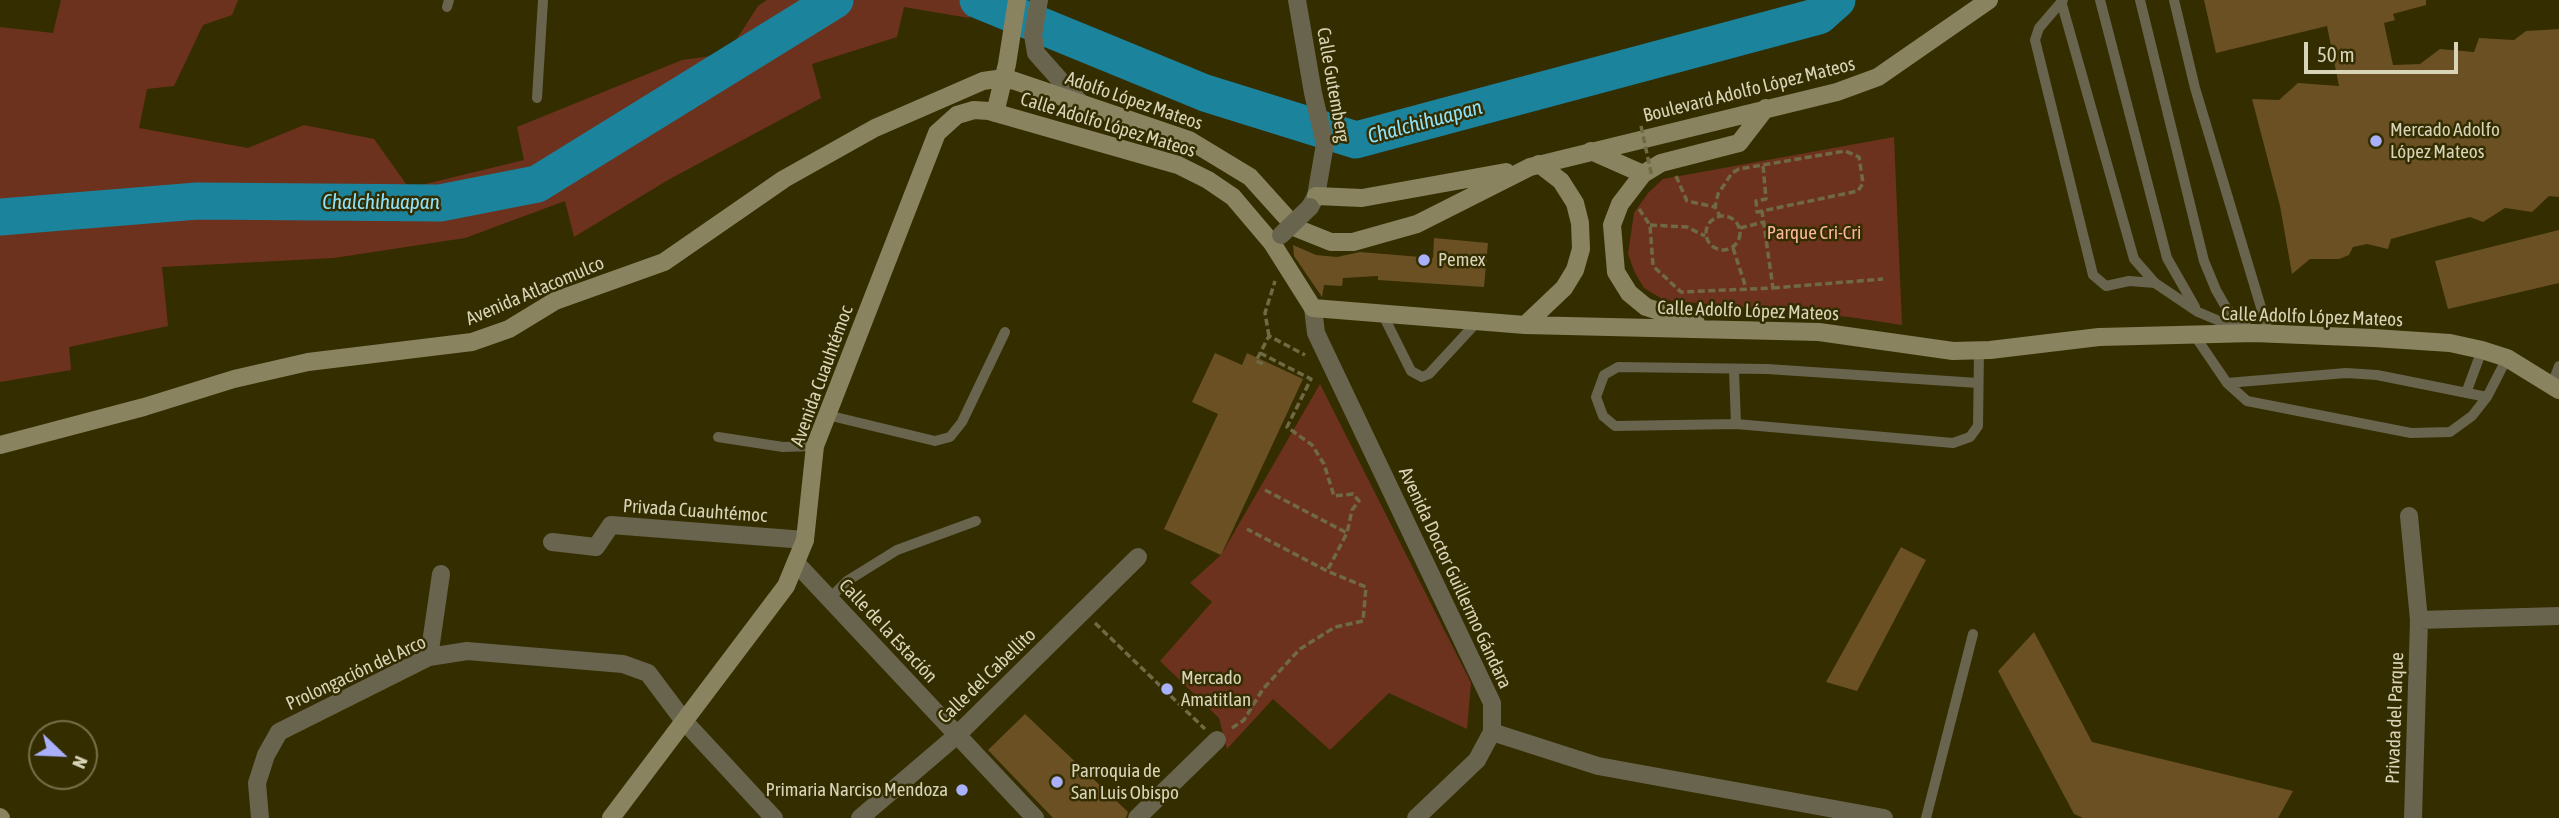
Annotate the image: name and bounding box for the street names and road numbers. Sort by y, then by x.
street label: Calle Gutemberg [1312,26,1354,144]
street label: Boulevard Adolfo López Mateos [1641,53,1857,127]
street label: Adolfo López Mateos [1062,67,1206,135]
street label: Calle Adolfo López Mateos [1018,88,1198,162]
street label: Avenida Atlacomulco [462,252,608,330]
street label: Calle Adolfo López Mateos [1657,296,1839,326]
street label: Calle Adolfo López Mateos [2221,302,2403,332]
street label: Avenida Cuauhtémoc [786,303,858,449]
street label: Avenida Doctor Guillermo Gándara [1394,464,1516,692]
street label: Privada Cuauhtémoc [622,495,768,527]
street label: Calle de la Estación [834,574,942,688]
street label: Calle del Cabellito [933,624,1041,728]
street label: Prolongación del Arco [282,631,430,715]
street label: Privada del Parque [2381,652,2409,784]

